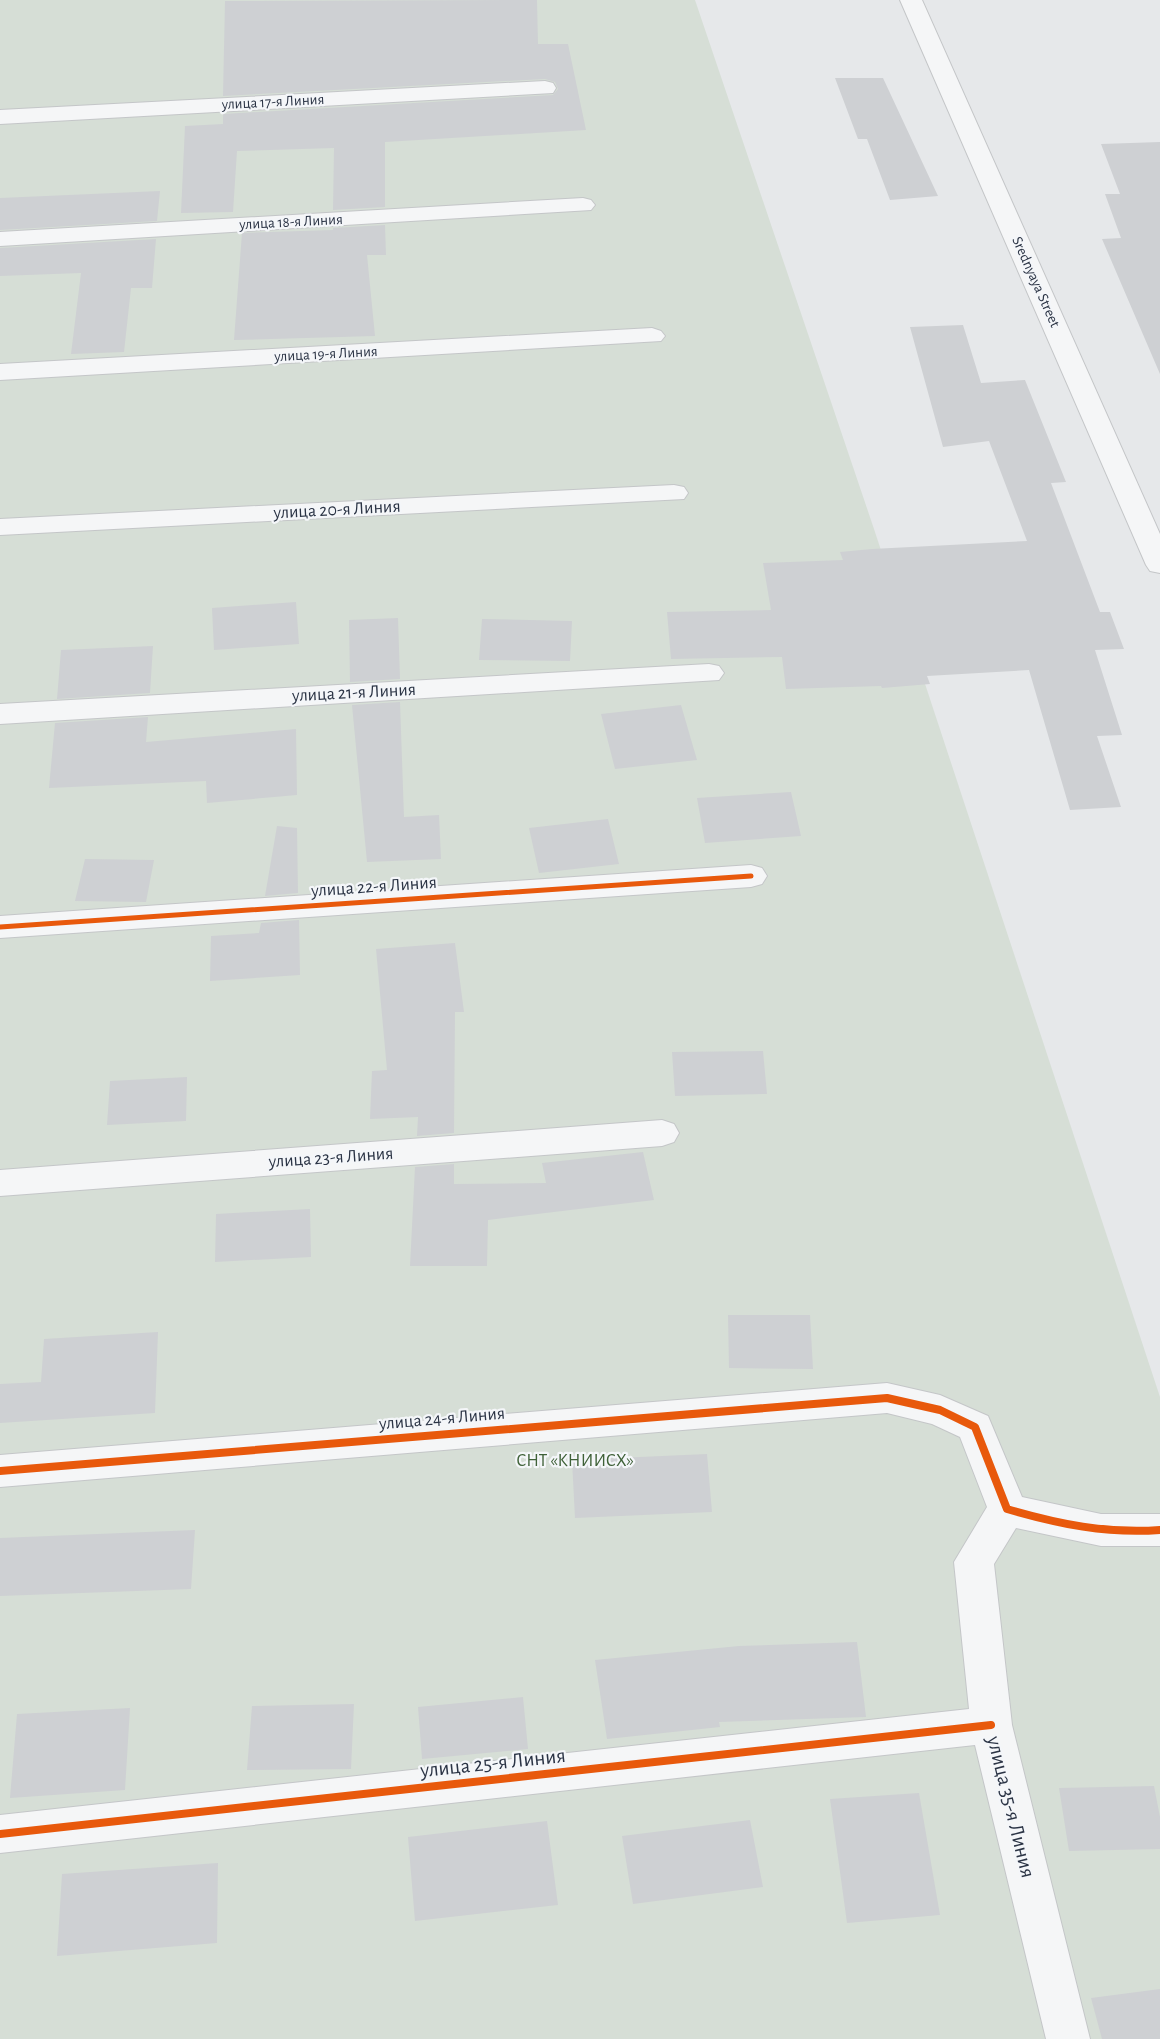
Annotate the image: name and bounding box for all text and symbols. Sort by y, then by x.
street label: улица 17-я Линия [220,92,325,112]
street label: улица 18-я Линия [238,212,343,232]
street label: Srednyaya Street [1009,234,1063,330]
street label: улица 19-я Линия [273,344,378,364]
street label: улица 20-я Линия [272,498,401,522]
street label: улица 21-я Линия [291,681,416,705]
street label: улица 22-я Линия [310,874,437,900]
street label: улица 23-я Линия [267,1145,394,1171]
street label: улица 24-я Линия [377,1405,506,1434]
park label: СНТ «КНИИСХ» [516,1452,634,1470]
street label: улица 35-я Линия [983,1733,1039,1880]
street label: улица 25-я Линия [418,1745,567,1781]

